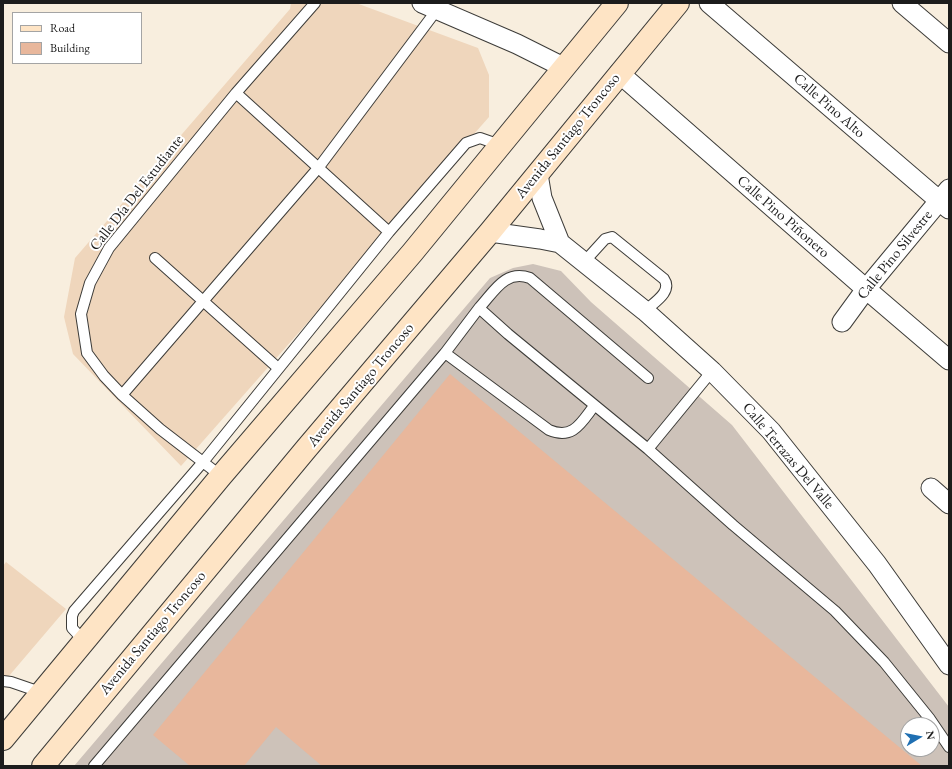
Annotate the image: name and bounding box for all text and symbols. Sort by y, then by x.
legend [12,12,142,64]
text: Road [50,20,75,36]
text: Building [50,40,90,56]
street label: Avenida Santiago Troncoso [512,70,624,202]
street label: Calle Pino Alto [789,70,869,142]
street label: Calle Día Del Estudiante [86,131,188,255]
street label: Calle Pino Piñonero [733,172,833,262]
street label: Calle Pino Silvestre [853,207,937,303]
street label: Avenida Santiago Troncoso [304,319,418,451]
street label: Calle Terrazas Del Valle [738,399,838,513]
street label: Avenida Santiago Troncoso [96,567,210,699]
north arrow [900,717,940,757]
text: N [923,729,938,741]

